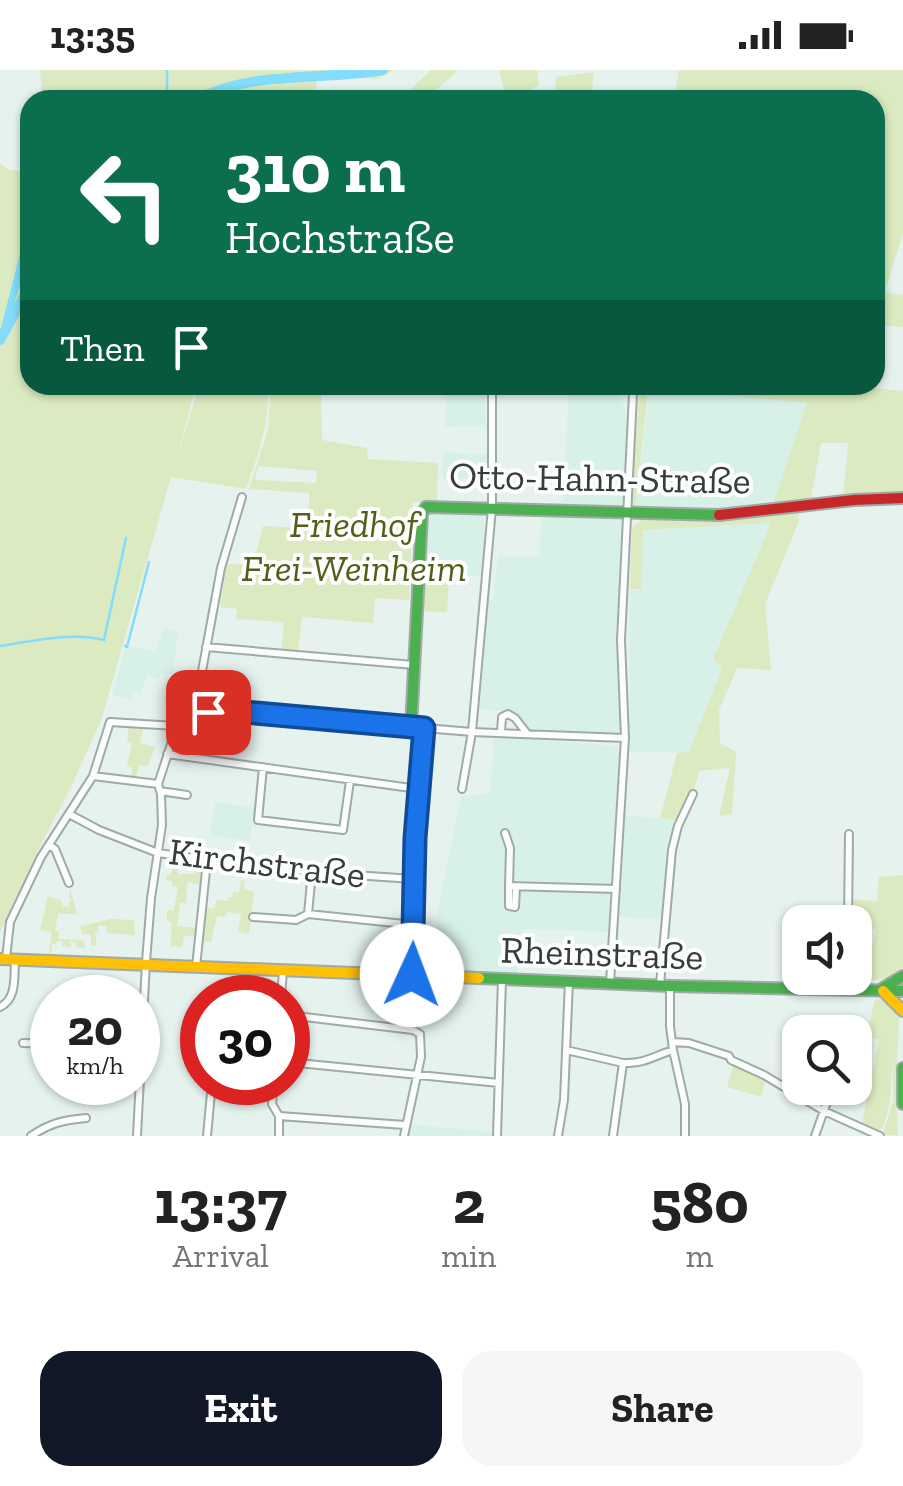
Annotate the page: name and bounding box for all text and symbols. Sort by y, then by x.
text: 13:35 [50,12,135,58]
text: 310 m [225,126,405,210]
icon: left [60,130,190,260]
text: Hochstraße [225,211,455,265]
icon: arrive [164,320,219,375]
text: Then [60,325,144,371]
street label: Otto-Hahn-Straße [449,452,751,504]
park label: Friedhof Frei-Weinheim [242,501,466,591]
pin [166,670,251,755]
icon: arrive [181,685,236,740]
street label: Kirchstraße [166,828,368,898]
map controls [782,905,872,1105]
button: sound [782,905,872,995]
position arrow [360,923,464,1027]
street label: Rheinstraße [500,926,704,980]
speed limit sign: 30 [180,975,310,1105]
text: 20 [67,998,123,1058]
button: search [782,1015,872,1105]
text: km/h [66,1050,124,1080]
text: 13:37 [154,1166,287,1238]
text: 2 [453,1166,485,1238]
text: 580 [651,1166,749,1238]
text: Arrival [172,1237,269,1275]
text: min [441,1237,496,1275]
text: m [686,1237,713,1275]
button: Exit [40,1351,442,1466]
button: Share [462,1351,863,1466]

